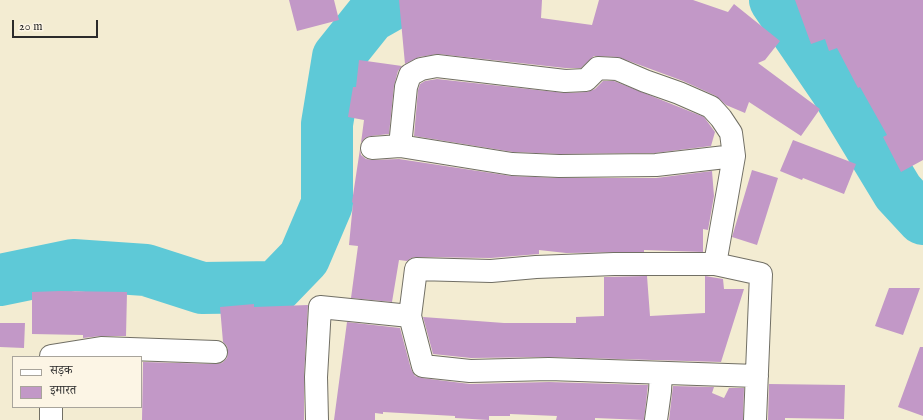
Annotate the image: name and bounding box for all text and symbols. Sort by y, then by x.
scale bar [14,12,100,38]
text: 20 m [19,19,42,34]
legend [12,356,142,408]
text: सड़क [50,363,73,378]
text: इमारत [50,383,76,398]

